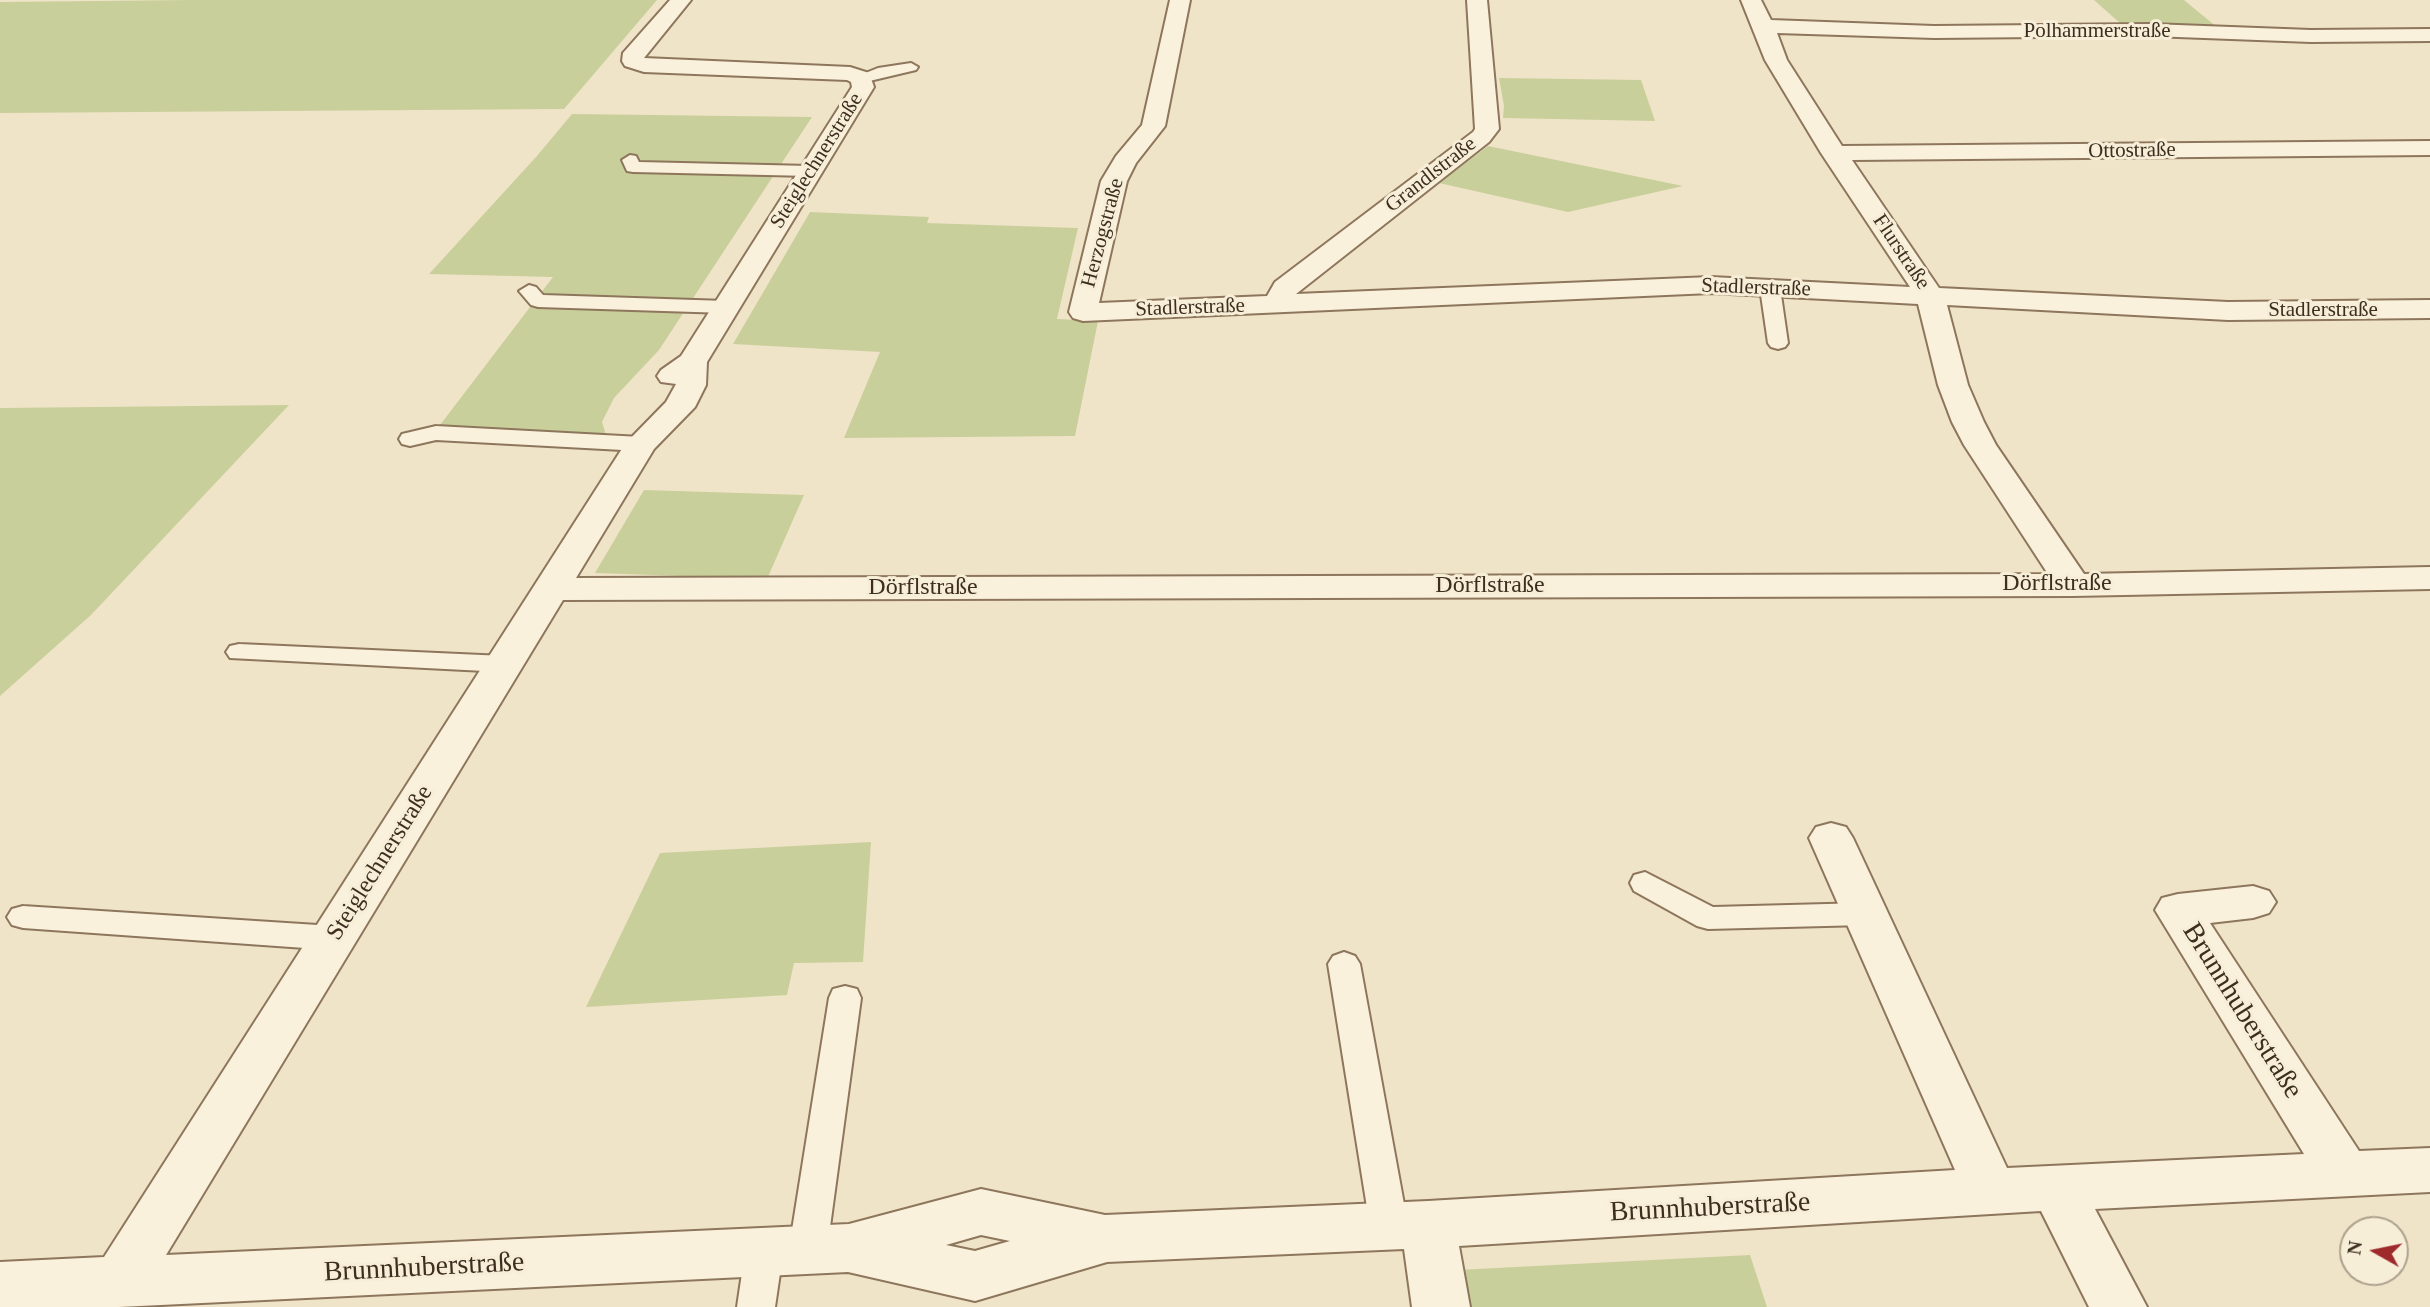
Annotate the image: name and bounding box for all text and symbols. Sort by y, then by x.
street label: Polhammerstraße [2024,18,2170,44]
street label: Steiglechnerstraße [765,89,869,233]
street label: Grandlstraße [1381,132,1481,218]
street label: Ottostraße [2088,138,2176,164]
street label: Herzogstraße [1076,176,1130,290]
street label: Flurstraße [1867,210,1935,294]
street label: Stadlerstraße [1701,273,1811,303]
street label: Stadlerstraße [1135,293,1245,323]
street label: Stadlerstraße [2268,297,2378,323]
street label: Dörflstraße [2002,570,2112,598]
street label: Dörflstraße [1435,572,1545,600]
street label: Dörflstraße [868,574,978,602]
street label: Steiglechnerstraße [321,780,439,946]
street label: Brunnhuberstraße [2175,917,2309,1105]
street label: Brunnhuberstraße [1609,1186,1811,1230]
north arrow [2339,1216,2409,1286]
text: N [2343,1240,2366,1256]
street label: Brunnhuberstraße [323,1246,525,1290]

